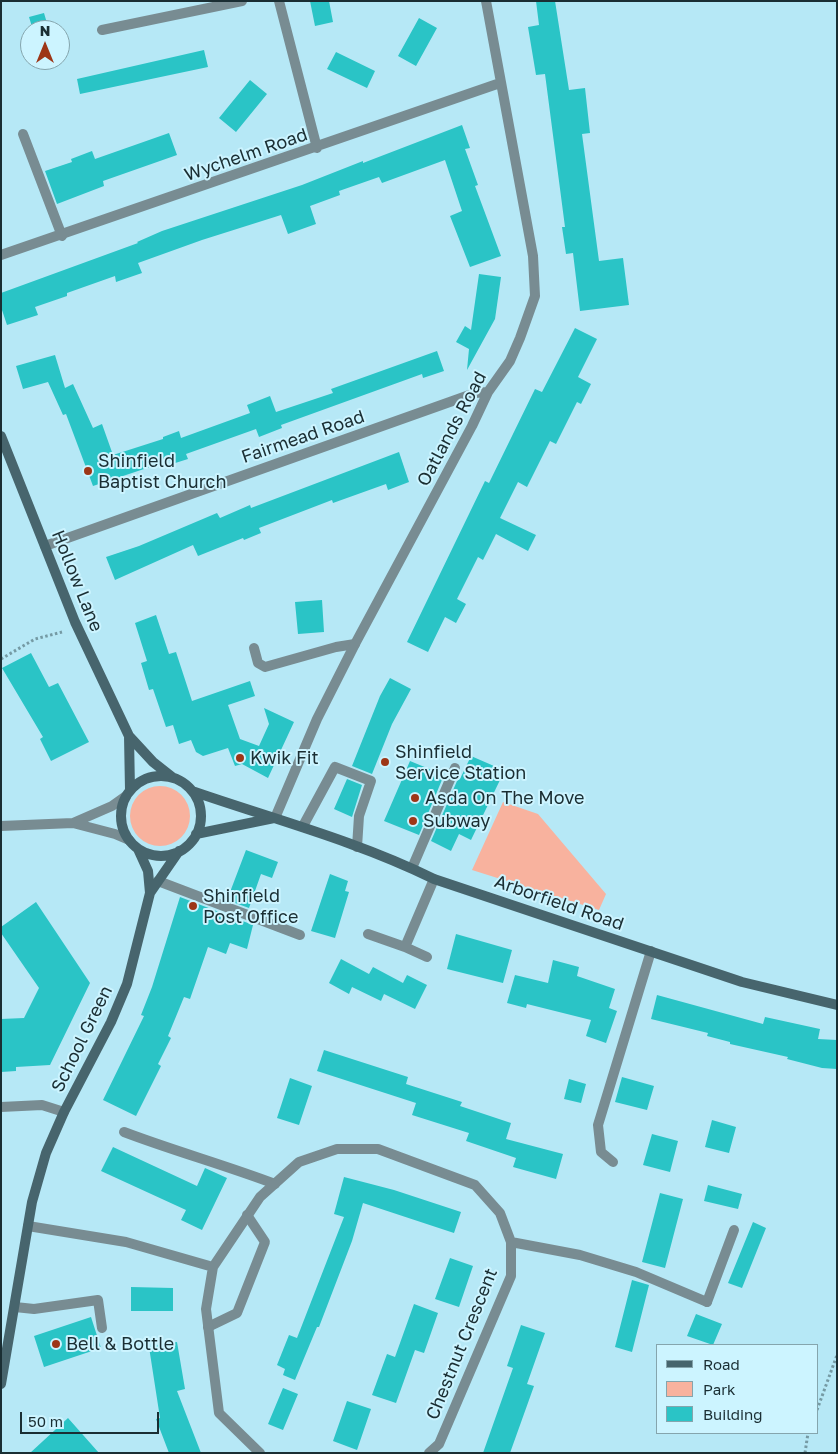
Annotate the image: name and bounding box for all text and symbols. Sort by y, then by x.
north arrow [20,20,70,70]
text: N [40,22,50,39]
street label: Wychelm Road [182,124,310,186]
street label: Oatlands Road [413,368,491,490]
street label: Fairmead Road [239,406,367,468]
place label: Shinfield Baptist Church [98,450,226,492]
marker: Shinfield Baptist Church [82,465,94,477]
street label: Hollow Lane [47,527,107,635]
place label: Shinfield Service Station [395,741,526,784]
place label: Kwik Fit [250,747,319,769]
marker: Kwik Fit [234,752,246,764]
marker: Shinfield Service Station [379,756,391,768]
place label: Asda On The Move [425,787,584,809]
marker: Asda On The Move [409,792,421,804]
place label: Subway [423,810,490,832]
marker: Subway [407,815,419,827]
street label: Arborfield Road [491,871,627,935]
place label: Shinfield Post Office [203,885,298,928]
marker: Shinfield Post Office [187,900,199,912]
street label: School Green [47,982,117,1096]
street label: Chestnut Crescent [422,1265,502,1423]
place label: Bell & Bottle [66,1333,174,1355]
marker: Bell & Bottle [50,1338,62,1350]
legend [656,1344,818,1434]
text: Road [703,1355,740,1373]
text: Park [703,1380,735,1398]
scale bar [22,1402,161,1434]
text: Building [703,1405,763,1423]
text: 50 m [28,1412,63,1430]

